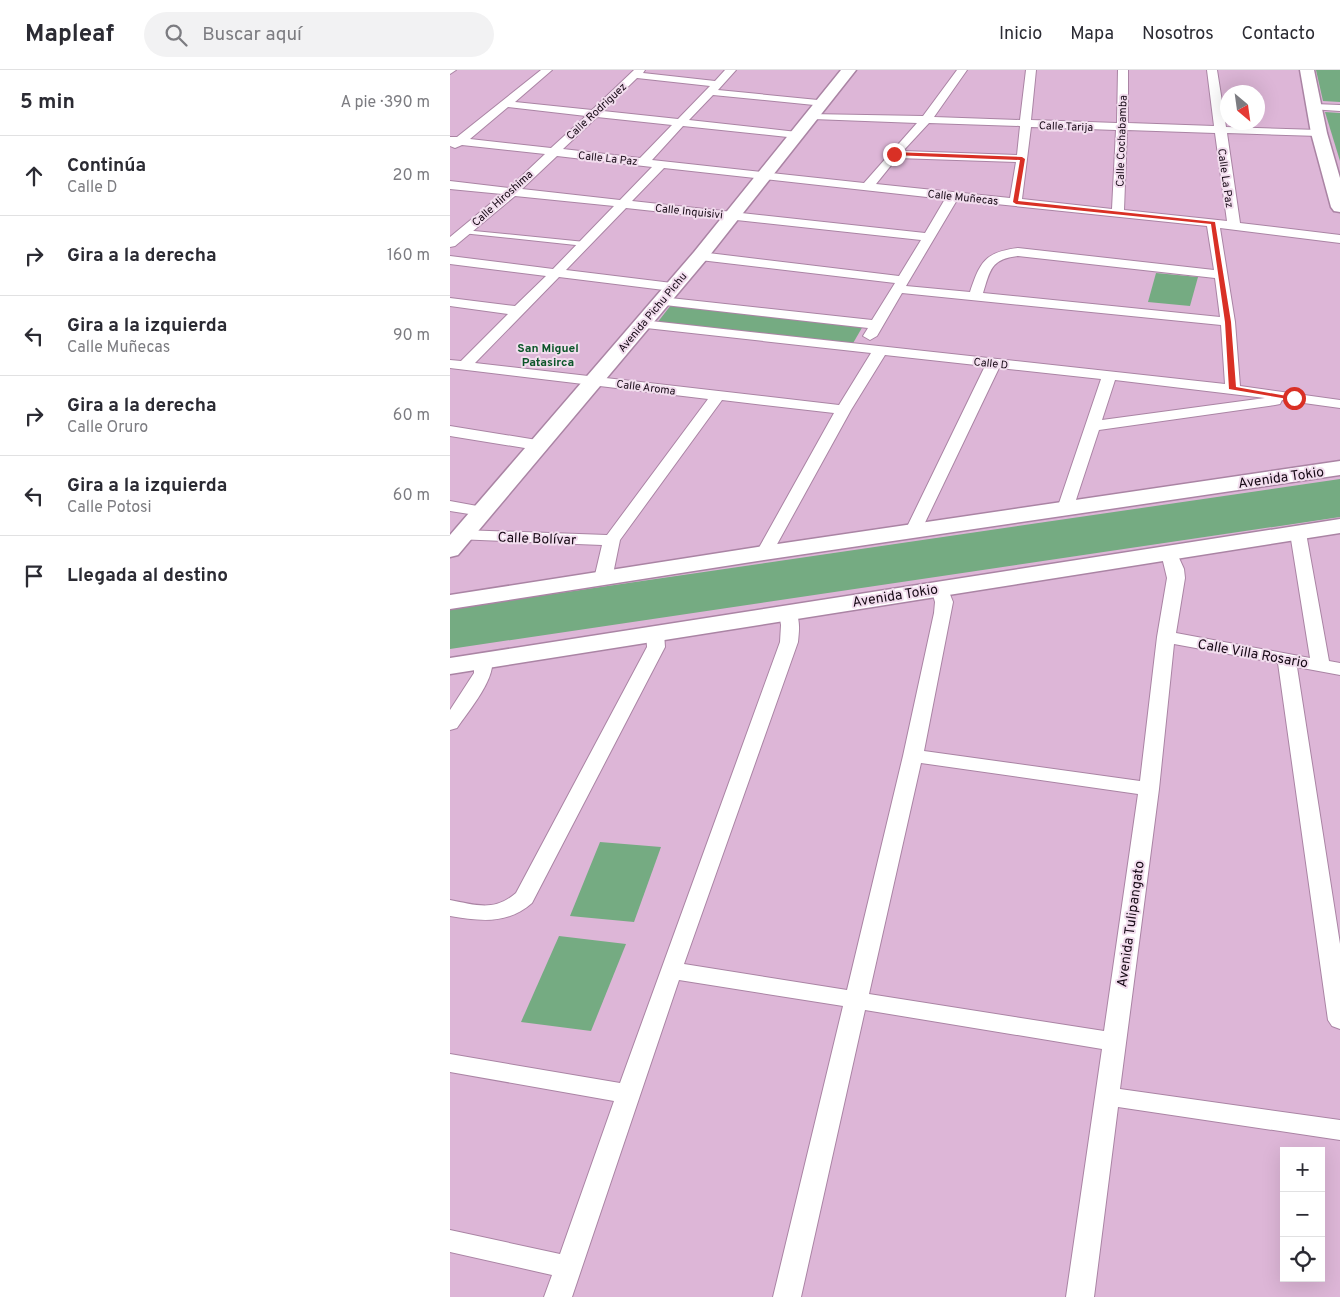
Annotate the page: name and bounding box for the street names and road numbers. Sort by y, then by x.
street label: Calle Rodriguez [564,80,630,143]
street label: Calle Cochabamba [1113,95,1131,187]
street label: Calle Tarija [1039,119,1094,135]
street label: Calle La Paz [1214,148,1236,209]
street label: Calle La Paz [577,149,638,169]
street label: Calle Hiroshima [469,168,536,230]
street label: Calle Muñecas [927,187,999,209]
street label: Calle Inquisivi [654,201,724,223]
street label: Avenida Pichu Pichu [615,270,690,355]
street label: Calle D [973,355,1009,373]
street label: Calle Aroma [616,377,676,399]
street label: Avenida Tokio [1237,464,1325,493]
street label: Calle Bolívar [497,530,577,549]
street label: Avenida Tokio [851,581,939,612]
street label: Calle Villa Rosario [1196,636,1310,673]
street label: Avenida Tulipangato [1114,860,1149,989]

